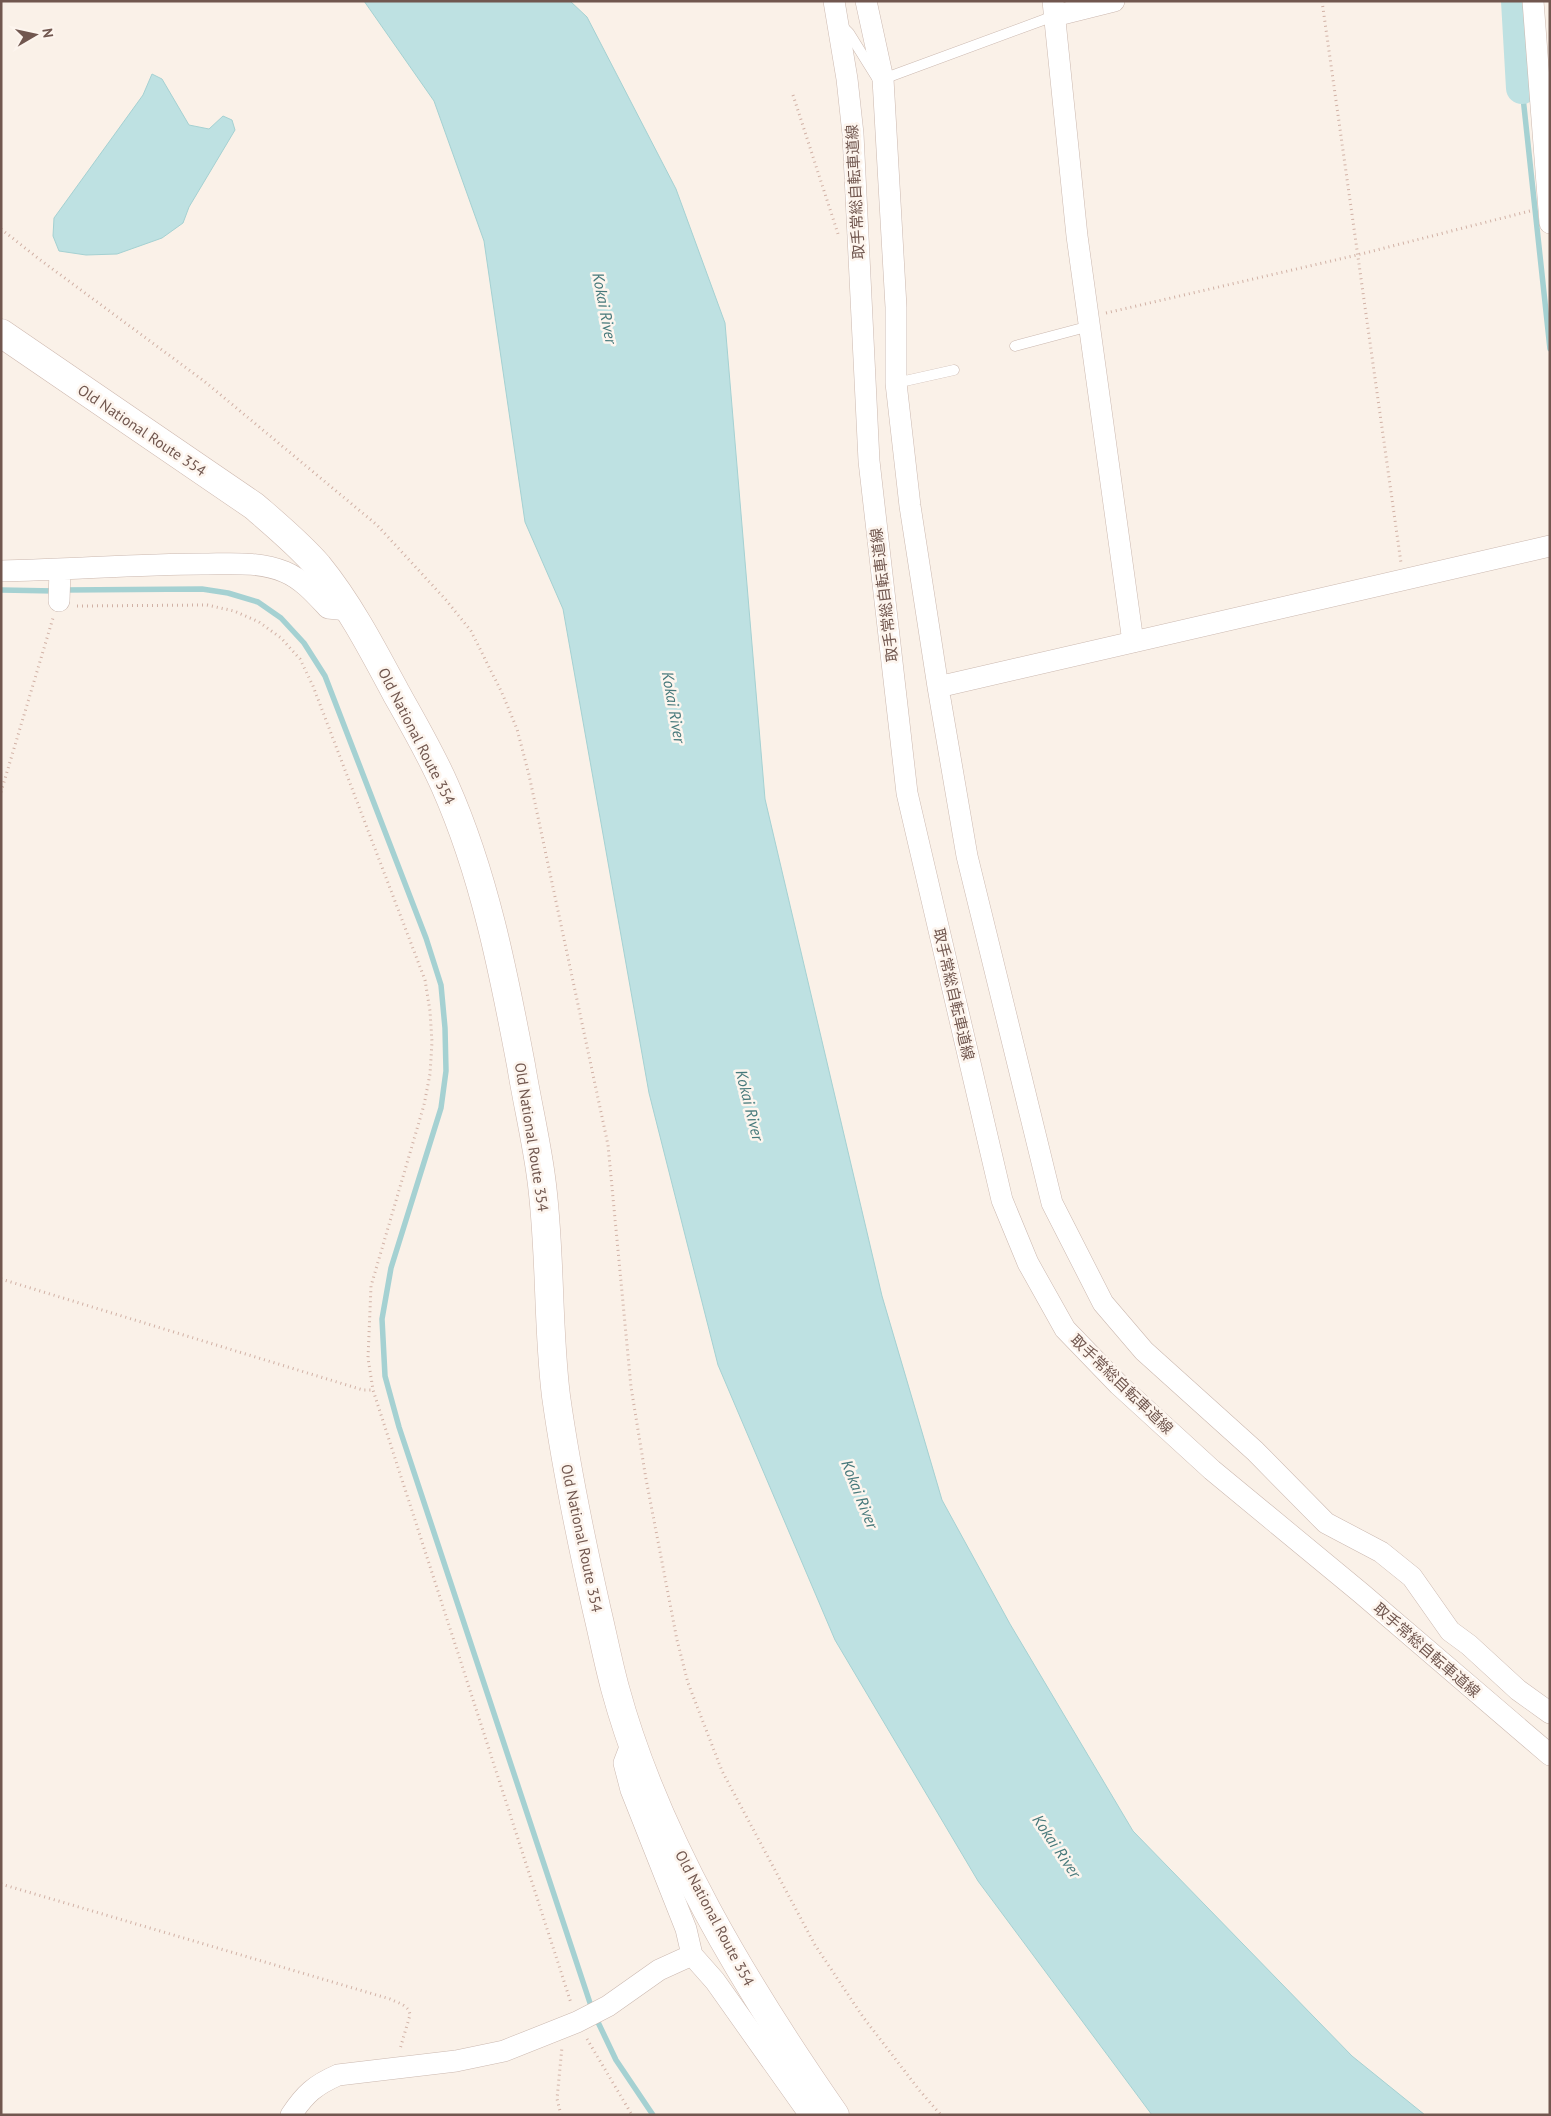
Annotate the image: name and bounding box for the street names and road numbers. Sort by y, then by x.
street label: 取手常総自転車道線 [842,124,868,260]
street label: Old National Route 354 [74,380,210,480]
street label: 取手常総自転車道線 [866,527,902,663]
street label: Old National Route 354 [374,664,460,808]
street label: 取手常総自転車道線 [930,926,978,1062]
street label: Old National Route 354 [511,1061,553,1213]
street label: 取手常総自転車道線 [1067,1330,1177,1438]
street label: Old National Route 354 [557,1462,607,1614]
street label: 取手常総自転車道線 [1370,1599,1484,1701]
street label: Old National Route 354 [671,1847,759,1989]

